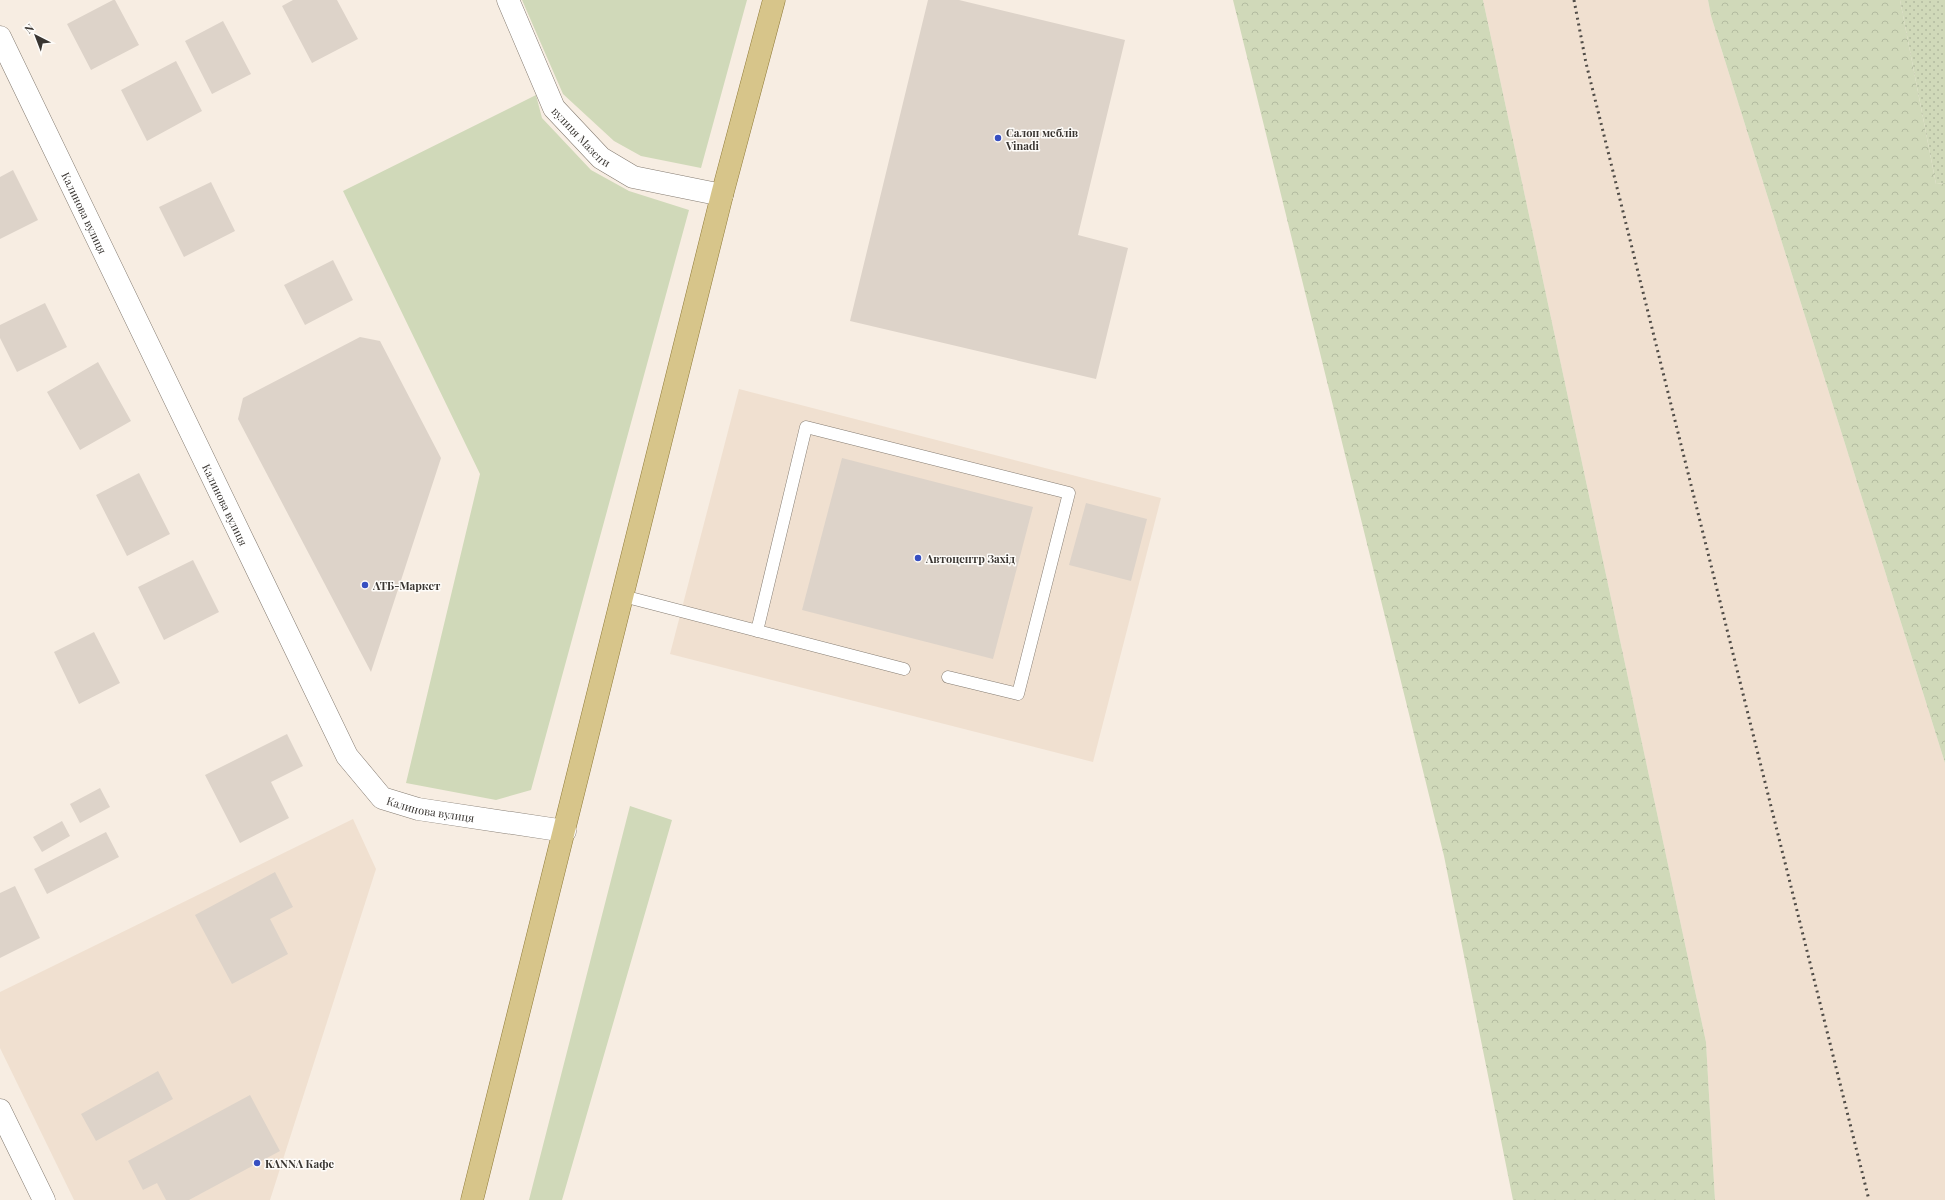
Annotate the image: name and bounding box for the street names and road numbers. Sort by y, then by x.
street label: вулиця Мазепи [549,103,614,170]
street label: Калинова вулиця [59,169,111,256]
street label: Калинова вулиця [199,461,252,548]
street label: Калинова вулиця [385,792,475,825]

